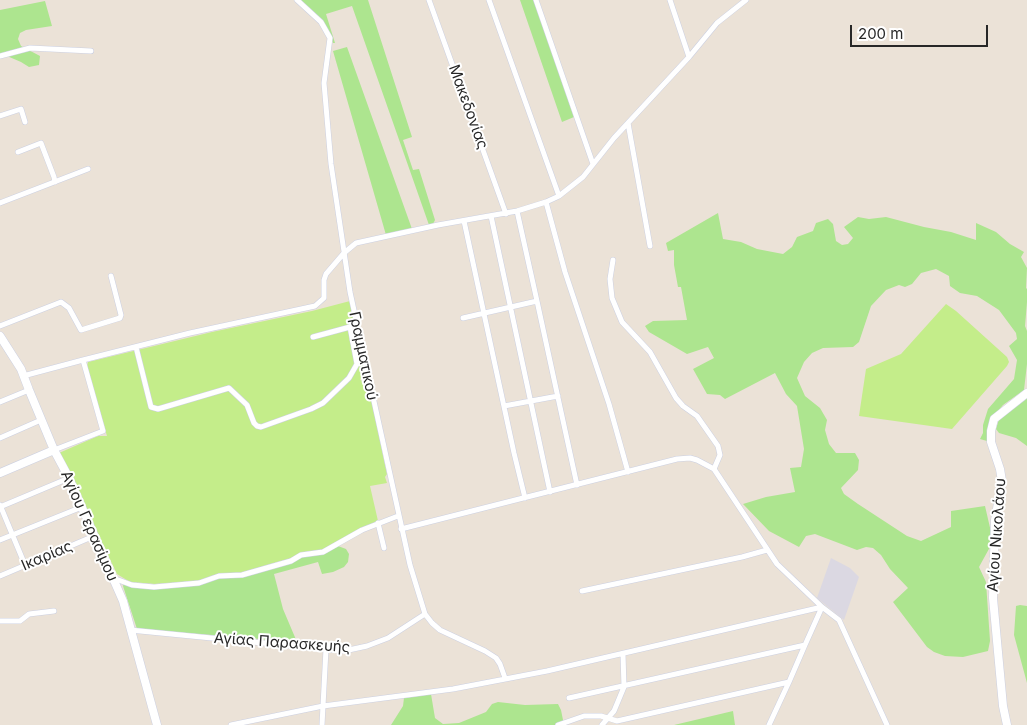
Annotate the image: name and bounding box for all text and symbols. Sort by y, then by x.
scale bar [852,15,990,47]
text: 200 m [858,24,903,43]
street label: Μακεδονίας [444,62,492,152]
street label: Γραμματικού [345,310,381,402]
street label: Αγίου Γερασίμου [57,468,121,584]
street label: Αγίου Νικολάου [984,478,1010,592]
street label: Ικαρίας [19,537,75,575]
street label: Αγίας Παρασκευής [213,629,351,657]

